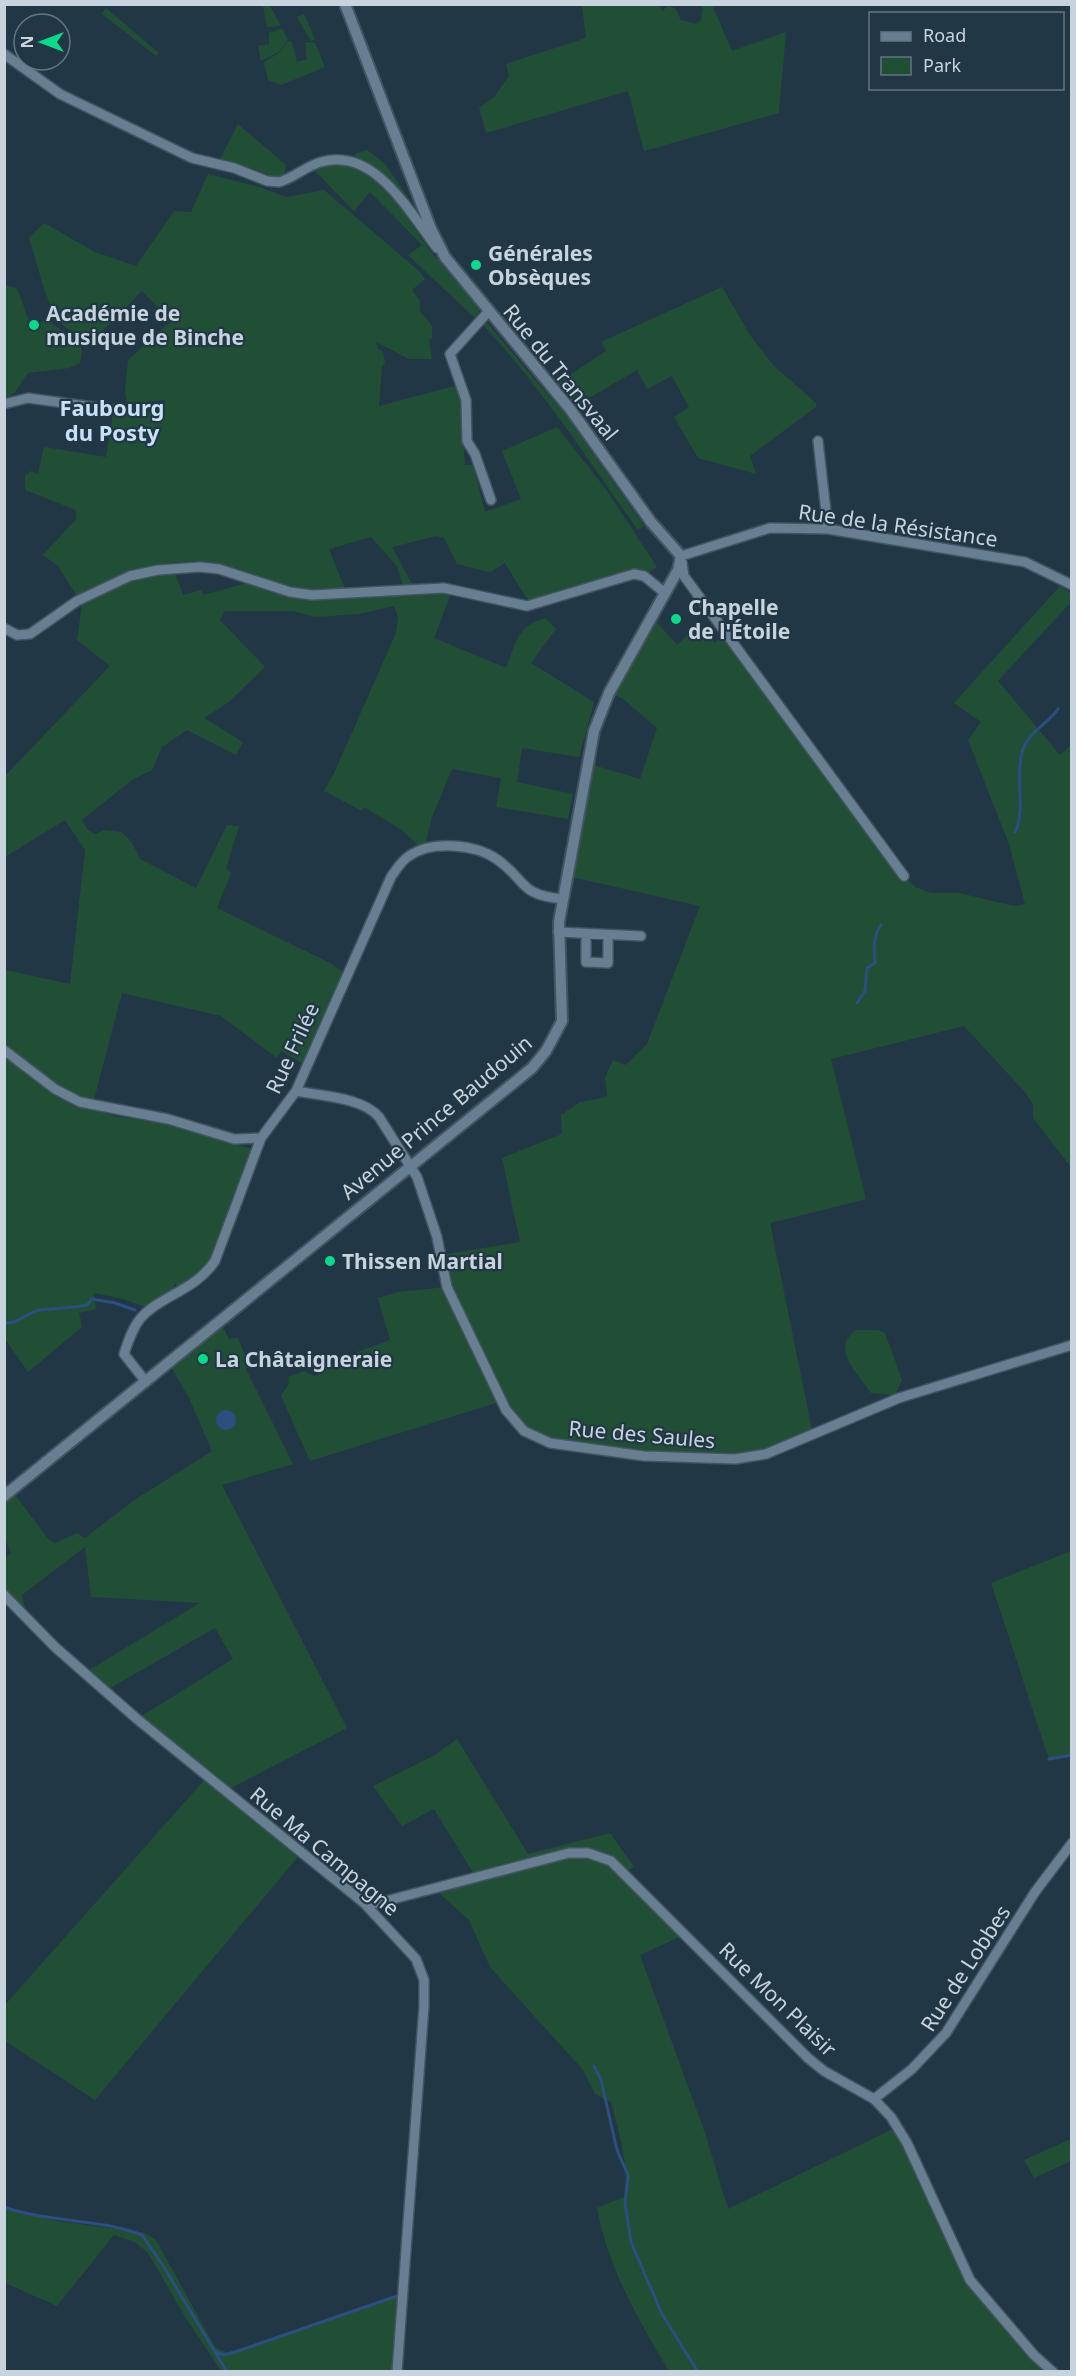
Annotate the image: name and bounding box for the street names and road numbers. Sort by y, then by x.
street label: Rue du Transvaal [497,298,625,446]
street label: Rue de la Résistance [797,497,999,553]
street label: Rue Frilée [259,998,325,1098]
street label: Avenue Prince Baudouin [334,1029,538,1205]
street label: Rue des Saules [567,1414,717,1454]
street label: Rue Ma Campagne [244,1780,406,1922]
street label: Rue de Lobbes [914,1900,1016,2036]
street label: Rue Mon Plaisir [713,1936,843,2062]

